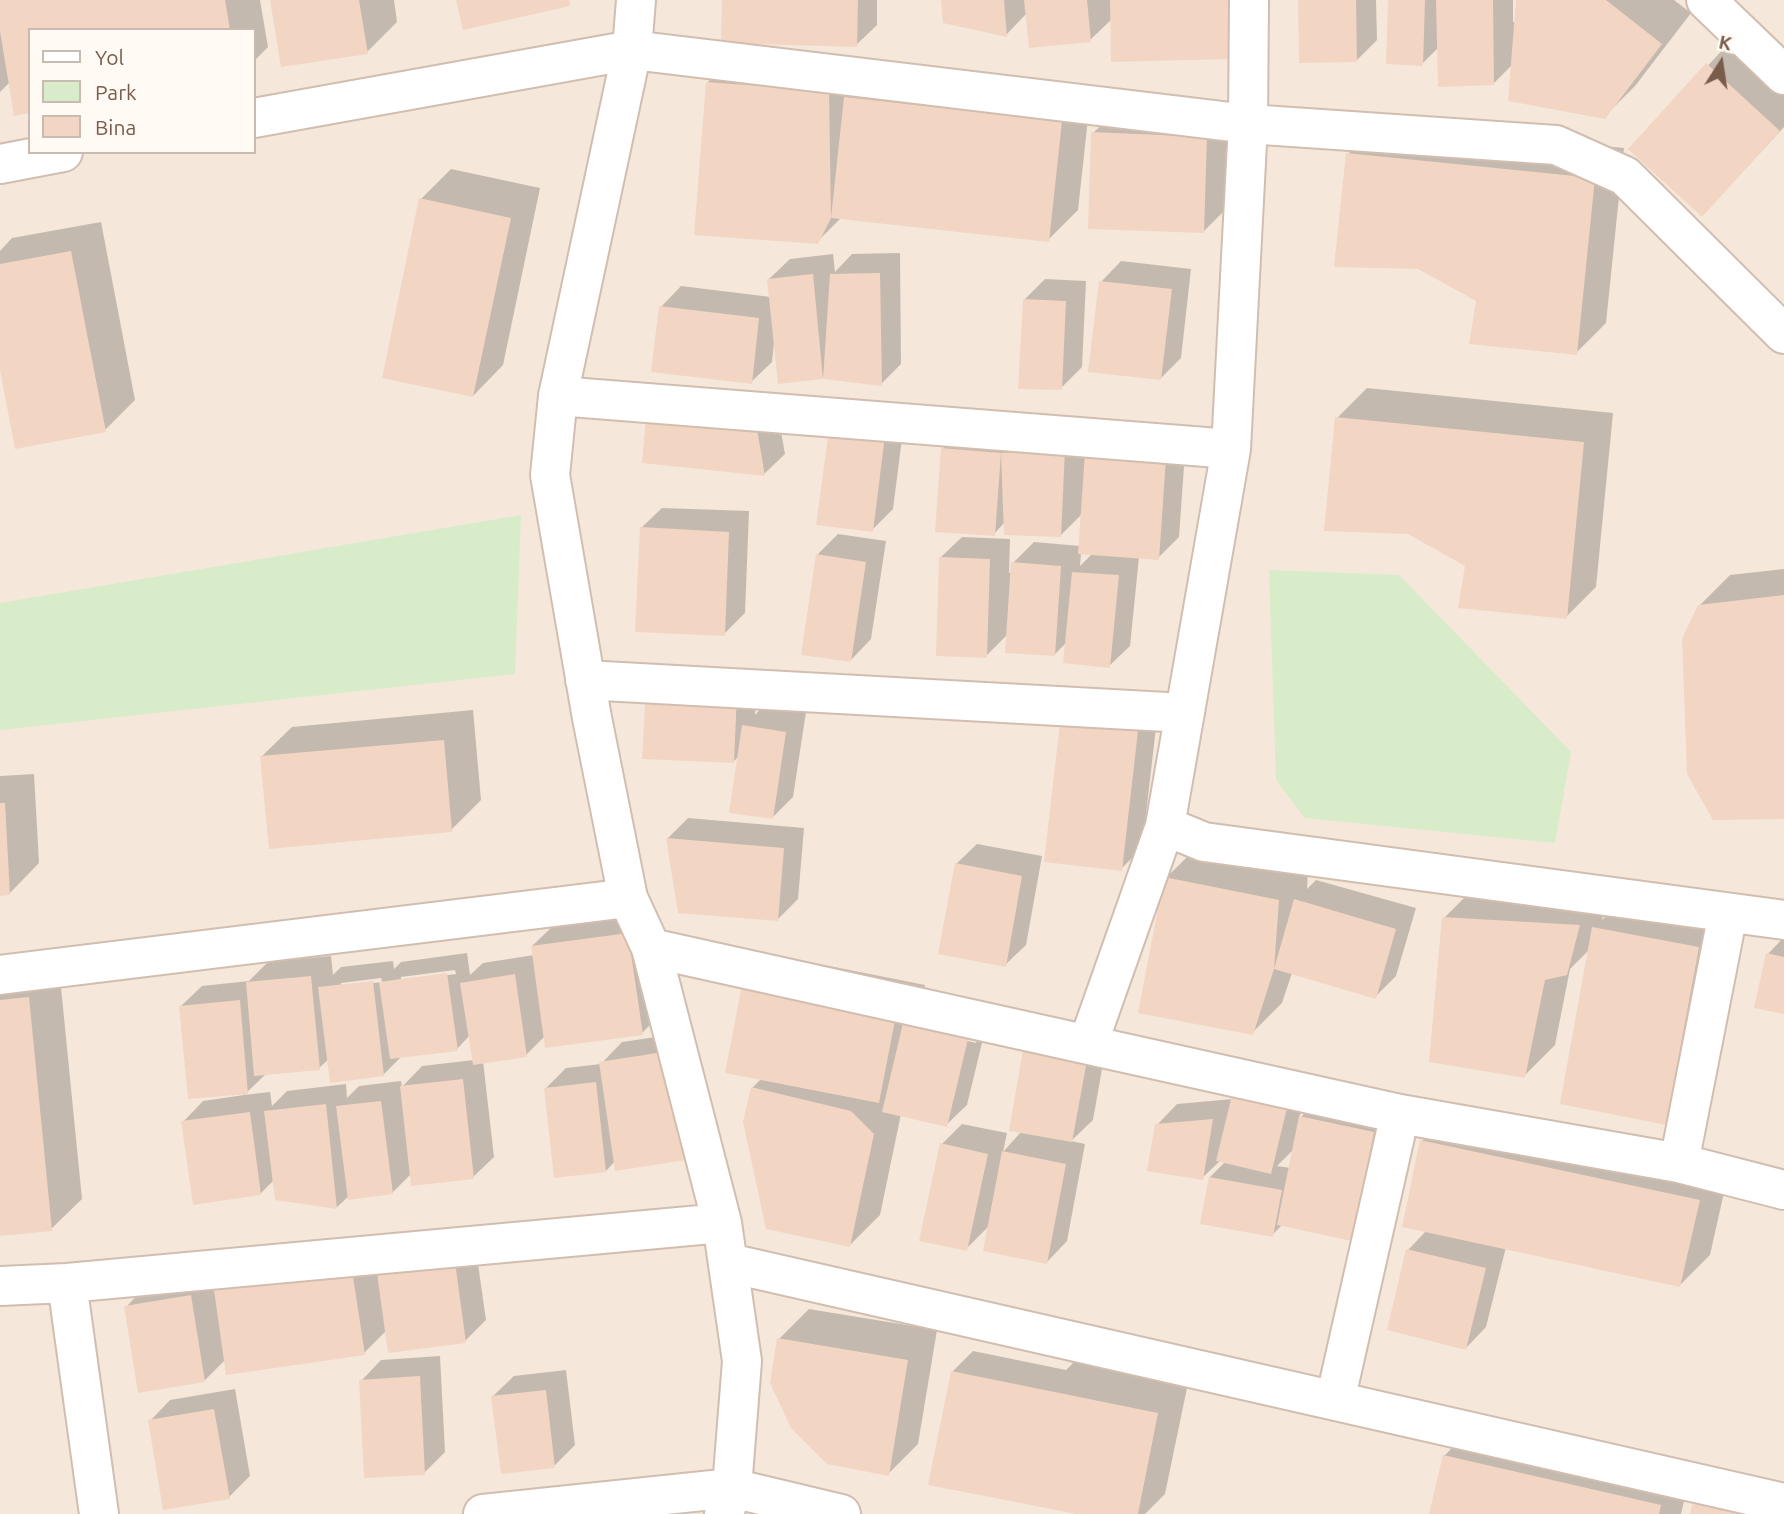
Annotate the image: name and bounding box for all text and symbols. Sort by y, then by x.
legend [28,28,256,154]
north arrow [1686,28,1756,98]
text: K [1717,30,1734,55]
text: Yol [95,45,124,69]
text: Park [95,80,137,104]
text: Bina [95,115,136,139]

